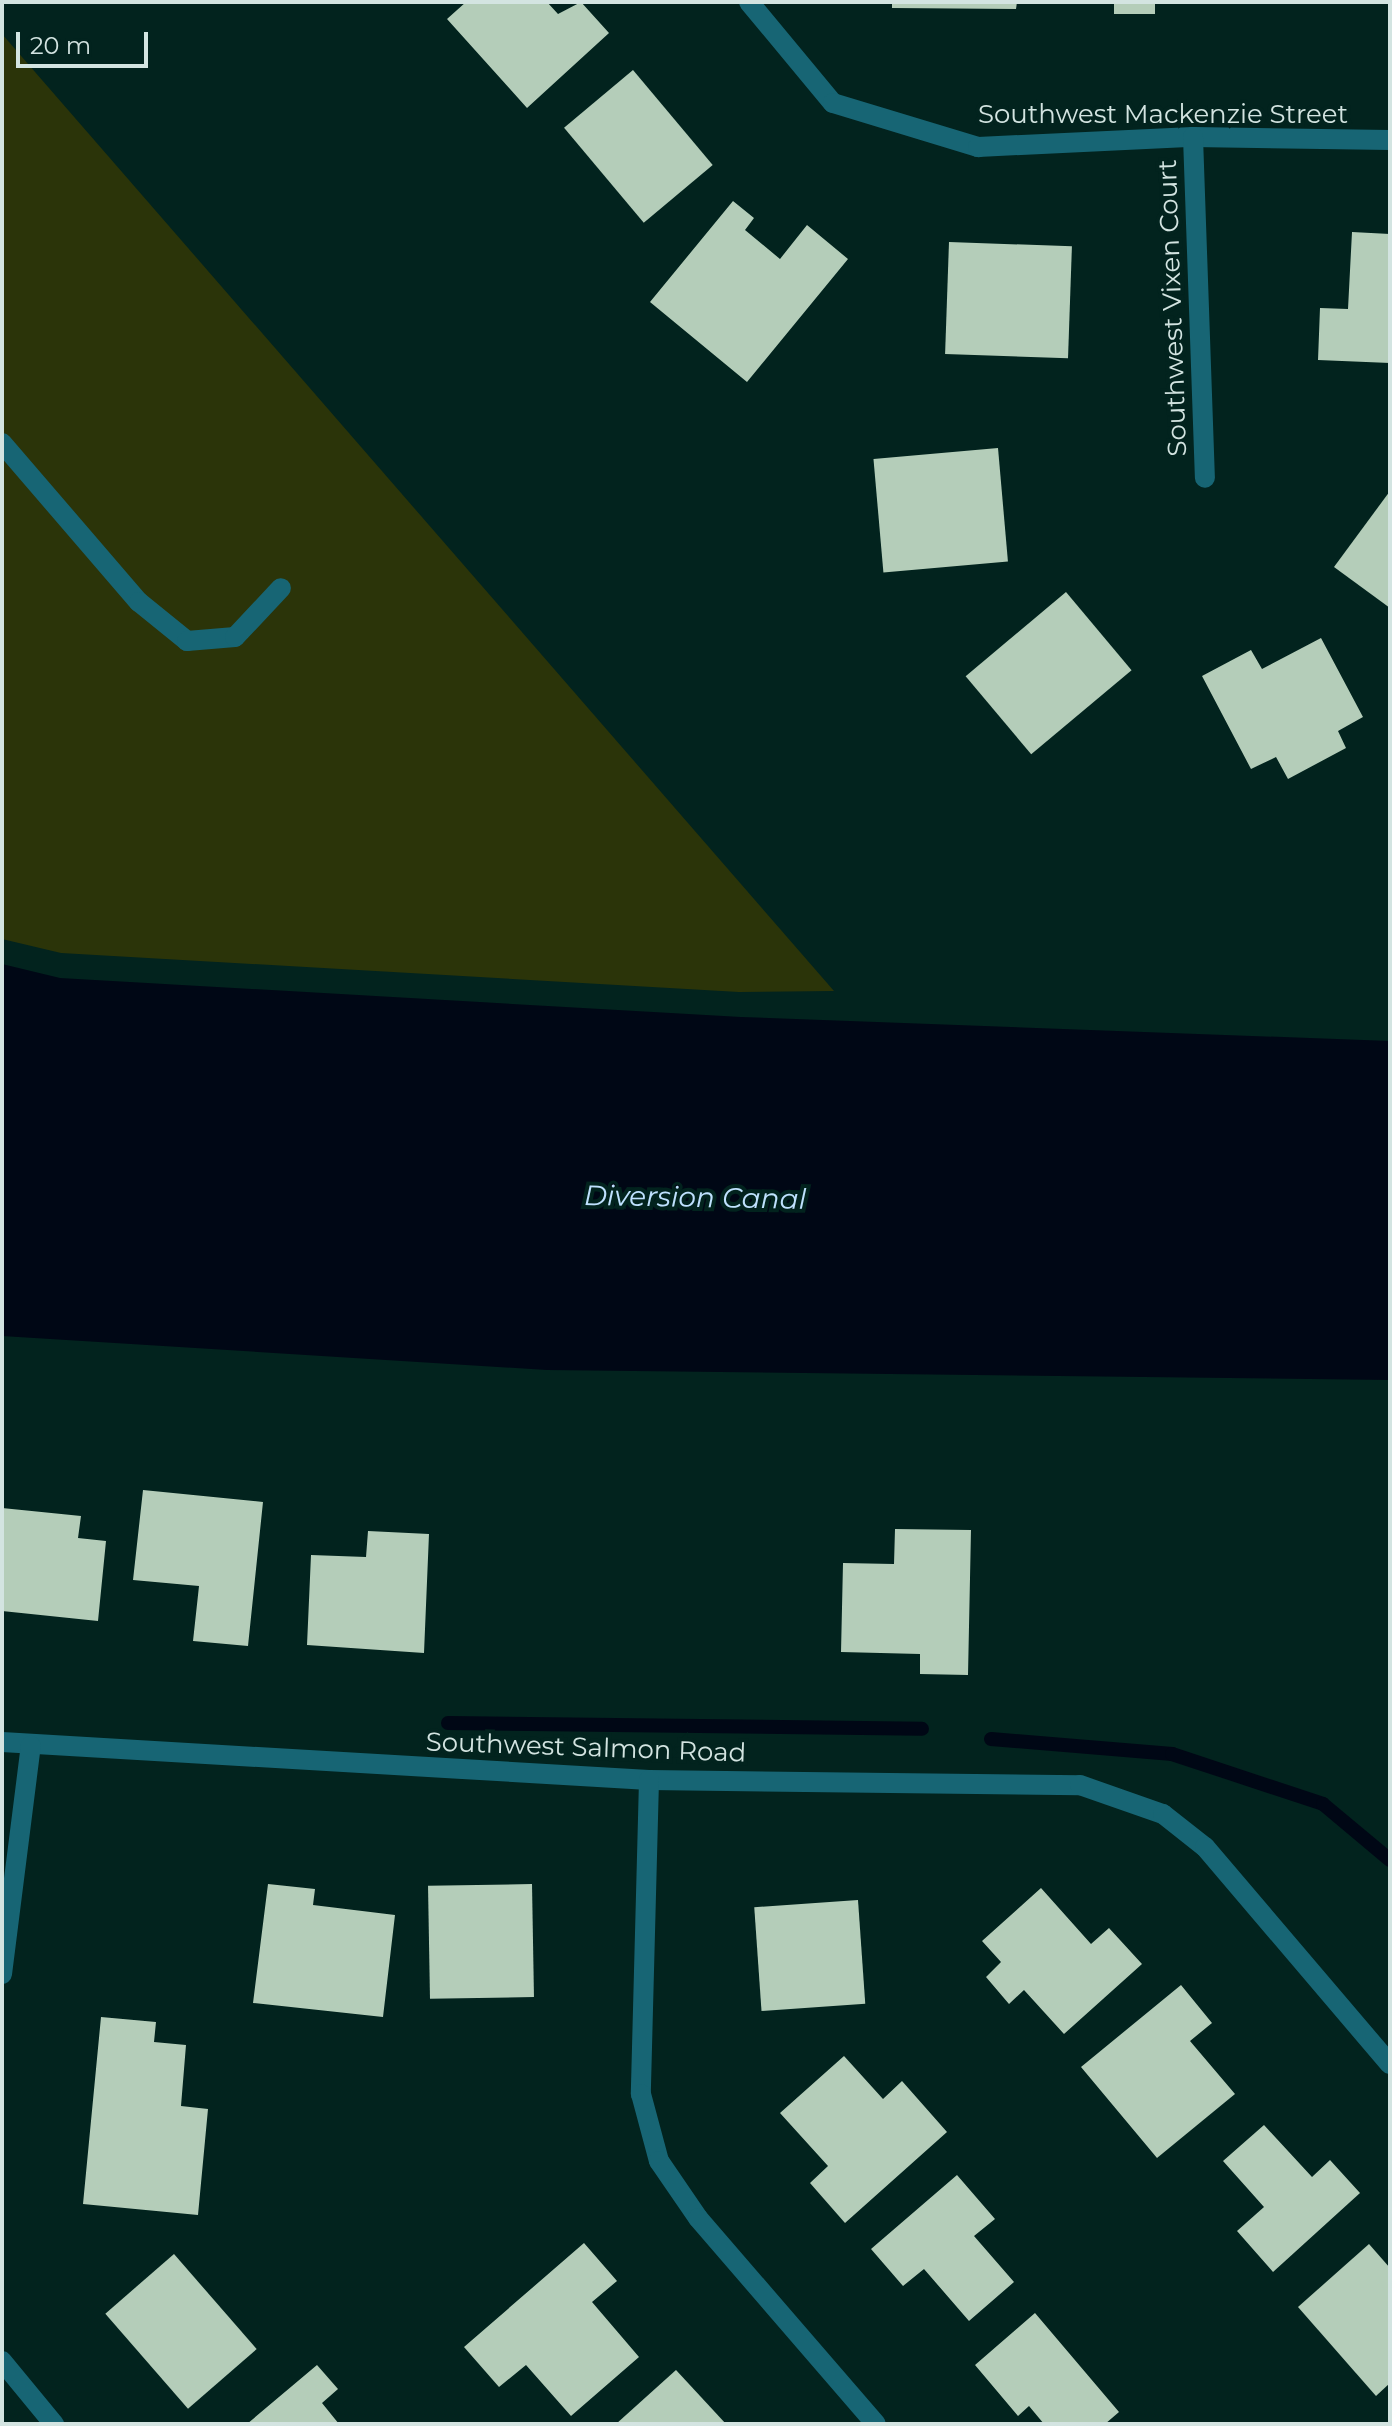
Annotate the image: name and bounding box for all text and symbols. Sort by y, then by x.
scale bar [20,16,152,66]
text: 20 m [30,31,91,60]
street label: Southwest Mackenzie Street [978,99,1348,131]
street label: Southwest Vixen Court [1152,159,1194,457]
water label: Diversion Canal [584,1178,806,1216]
street label: Southwest Salmon Road [425,1727,747,1769]

